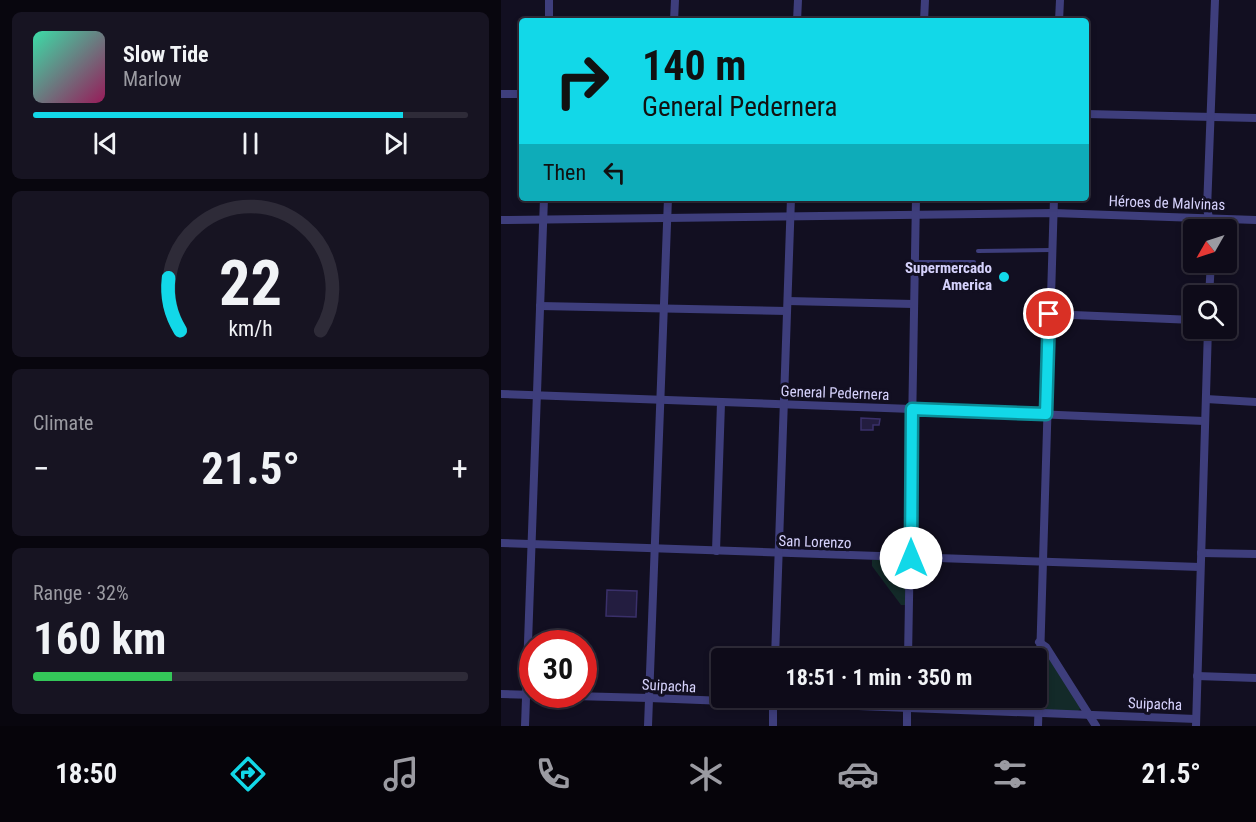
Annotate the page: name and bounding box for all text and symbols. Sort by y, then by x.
text: 140 m [642,41,747,90]
text: Slow Tide [123,42,209,67]
icon: right [543,42,621,120]
text: Marlow [123,67,181,91]
text: General Pedernera [642,91,837,123]
icon: previous [89,127,122,160]
icon: pause [234,127,267,160]
icon: next [379,127,412,160]
icon: left [598,156,631,189]
text: Then [543,160,586,185]
street label: Héroes de Malvinas [1108,192,1226,214]
north arrow [1183,219,1237,273]
map controls [1183,219,1237,339]
text: 22 [219,247,282,320]
place label: Supermercado America [905,259,992,294]
marker: Supermercado America [997,270,1011,284]
button: search [1183,285,1237,339]
pin [1023,288,1074,339]
icon: arrive [1032,297,1065,330]
text: km/h [228,316,273,341]
street label: General Pedernera [780,382,890,404]
text: Climate [33,411,93,435]
text: 21.5° [201,442,300,495]
text: − [33,449,50,488]
text: + [452,449,468,488]
position arrow [879,526,943,590]
street label: San Lorenzo [778,532,852,552]
text: Range · 32% [33,581,129,605]
text: 160 km [33,612,166,665]
speed limit sign: 30 [519,630,597,708]
text: 18:51 · 1 min · 350 m [786,665,972,690]
street label: Suipacha [641,676,697,696]
street label: Suipacha [1127,694,1183,714]
icon: directions [227,753,269,795]
icon: music [380,753,422,795]
icon: phone [532,753,574,795]
icon: climate [685,753,727,795]
icon: car [837,753,879,795]
icon: filters [989,753,1031,795]
text: 18:50 [55,758,117,790]
text: 21.5° [1142,758,1201,790]

